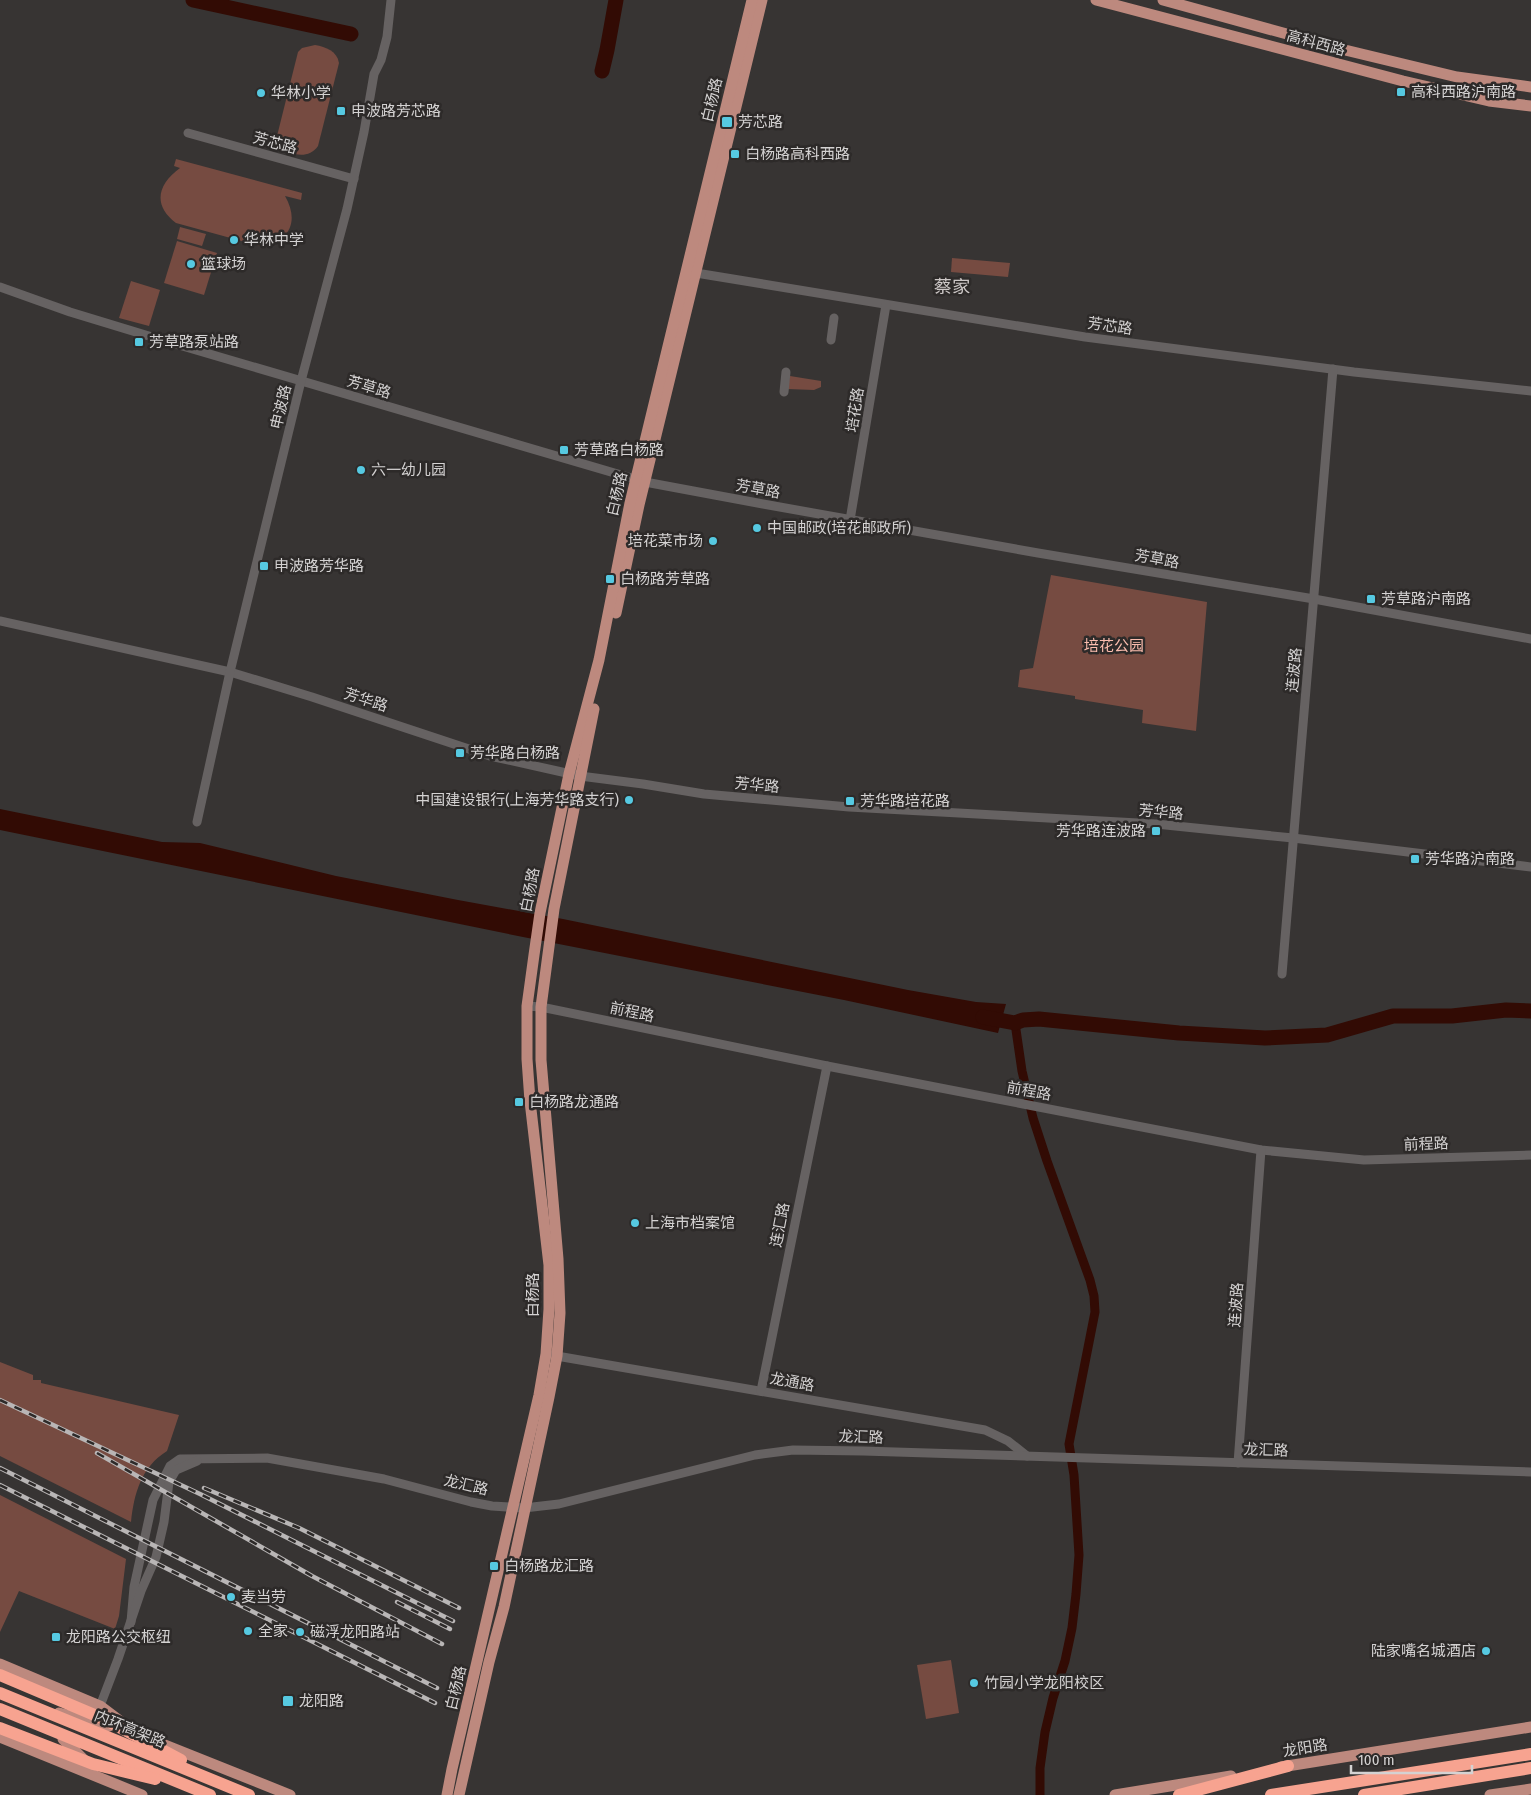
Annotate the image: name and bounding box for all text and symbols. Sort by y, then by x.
street label: 高科西路 [1285,27,1347,59]
street label: 白杨路 [698,76,726,124]
place label: 高科西路沪南路 [1411,83,1516,101]
place label: 华林小学 [271,84,331,102]
marker: 高科西路沪南路 [1395,86,1407,98]
marker: 华林小学 [255,87,267,99]
place label: 申波路芳芯路 [351,102,441,120]
marker: 申波路芳芯路 [335,105,347,117]
place label: 芳芯路 [738,113,783,131]
marker: 芳芯路 [720,115,734,129]
street label: 芳芯路 [251,128,299,158]
place label: 白杨路高科西路 [745,145,850,163]
marker: 白杨路高科西路 [729,148,741,160]
place label: 华林中学 [244,231,304,249]
marker: 华林中学 [228,234,240,246]
place label: 篮球场 [201,255,246,273]
marker: 篮球场 [185,258,197,270]
district label: 蔡家 [934,276,970,298]
street label: 芳芯路 [1086,314,1134,338]
place label: 芳草路泵站路 [149,333,239,351]
marker: 芳草路泵站路 [133,336,145,348]
street label: 芳草路 [345,372,393,402]
street label: 申波路 [267,383,295,431]
street label: 培花路 [843,386,867,434]
place label: 芳草路白杨路 [574,441,664,459]
marker: 芳草路白杨路 [558,444,570,456]
place label: 六一幼儿园 [371,461,446,479]
marker: 六一幼儿园 [355,464,367,476]
street label: 白杨路 [603,470,631,518]
street label: 芳草路 [734,476,782,502]
place label: 中国邮政(培花邮政所) [767,519,911,537]
marker: 中国邮政(培花邮政所) [751,522,763,534]
place label: 培花菜市场 [628,532,703,550]
marker: 培花菜市场 [707,535,719,547]
street label: 芳草路 [1133,546,1181,572]
place label: 申波路芳华路 [274,557,364,575]
marker: 申波路芳华路 [258,560,270,572]
place label: 白杨路芳草路 [620,570,710,588]
marker: 白杨路芳草路 [604,573,616,585]
place label: 芳草路沪南路 [1381,590,1471,608]
marker: 芳草路沪南路 [1365,593,1377,605]
park label: 培花公园 [1084,637,1144,655]
street label: 连波路 [1283,647,1305,693]
street label: 芳华路 [342,684,390,716]
place label: 芳华路白杨路 [470,744,560,762]
marker: 芳华路白杨路 [454,747,466,759]
street label: 芳华路 [734,774,780,796]
place label: 中国建设银行(上海芳华路支行) [415,791,619,809]
place label: 芳华路培花路 [860,792,950,810]
marker: 中国建设银行(上海芳华路支行) [623,794,635,806]
marker: 芳华路培花路 [844,795,856,807]
street label: 芳华路 [1138,801,1184,823]
place label: 芳华路连波路 [1056,822,1146,840]
marker: 芳华路连波路 [1150,825,1162,837]
place label: 芳华路沪南路 [1425,850,1515,868]
marker: 芳华路沪南路 [1409,853,1421,865]
street label: 白杨路 [517,866,543,914]
street label: 前程路 [608,999,656,1025]
street label: 前程路 [1005,1078,1053,1104]
place label: 白杨路龙通路 [529,1093,619,1111]
marker: 白杨路龙通路 [513,1096,525,1108]
street label: 前程路 [1403,1134,1449,1154]
street label: 连汇路 [767,1201,793,1249]
place label: 上海市档案馆 [645,1214,735,1232]
marker: 上海市档案馆 [629,1217,641,1229]
street label: 白杨路 [524,1272,542,1318]
street label: 连波路 [1225,1282,1247,1328]
street label: 龙通路 [768,1369,816,1395]
street label: 龙汇路 [838,1427,884,1447]
street label: 龙汇路 [1243,1440,1289,1460]
street label: 龙汇路 [442,1471,490,1499]
place label: 白杨路龙汇路 [504,1557,594,1575]
marker: 白杨路龙汇路 [488,1560,500,1572]
place label: 麦当劳 [241,1588,286,1606]
marker: 麦当劳 [225,1591,237,1603]
place label: 全家 [258,1622,288,1640]
place label: 磁浮龙阳路站 [310,1623,400,1641]
marker: 全家 [242,1625,254,1637]
marker: 磁浮龙阳路站 [294,1626,306,1638]
place label: 龙阳路公交枢纽 [66,1628,171,1646]
marker: 龙阳路公交枢纽 [50,1631,62,1643]
place label: 陆家嘴名城酒店 [1371,1642,1476,1660]
marker: 陆家嘴名城酒店 [1480,1645,1492,1657]
street label: 白杨路 [442,1664,470,1712]
place label: 竹园小学龙阳校区 [984,1674,1104,1692]
marker: 竹园小学龙阳校区 [968,1677,980,1689]
place label: 龙阳路 [299,1692,344,1710]
marker: 龙阳路 [281,1694,295,1708]
street label: 内环高架路 [92,1707,168,1751]
street label: 龙阳路 [1281,1736,1329,1760]
scale bar [1351,1742,1472,1774]
text: 100 m [1358,1751,1395,1769]

